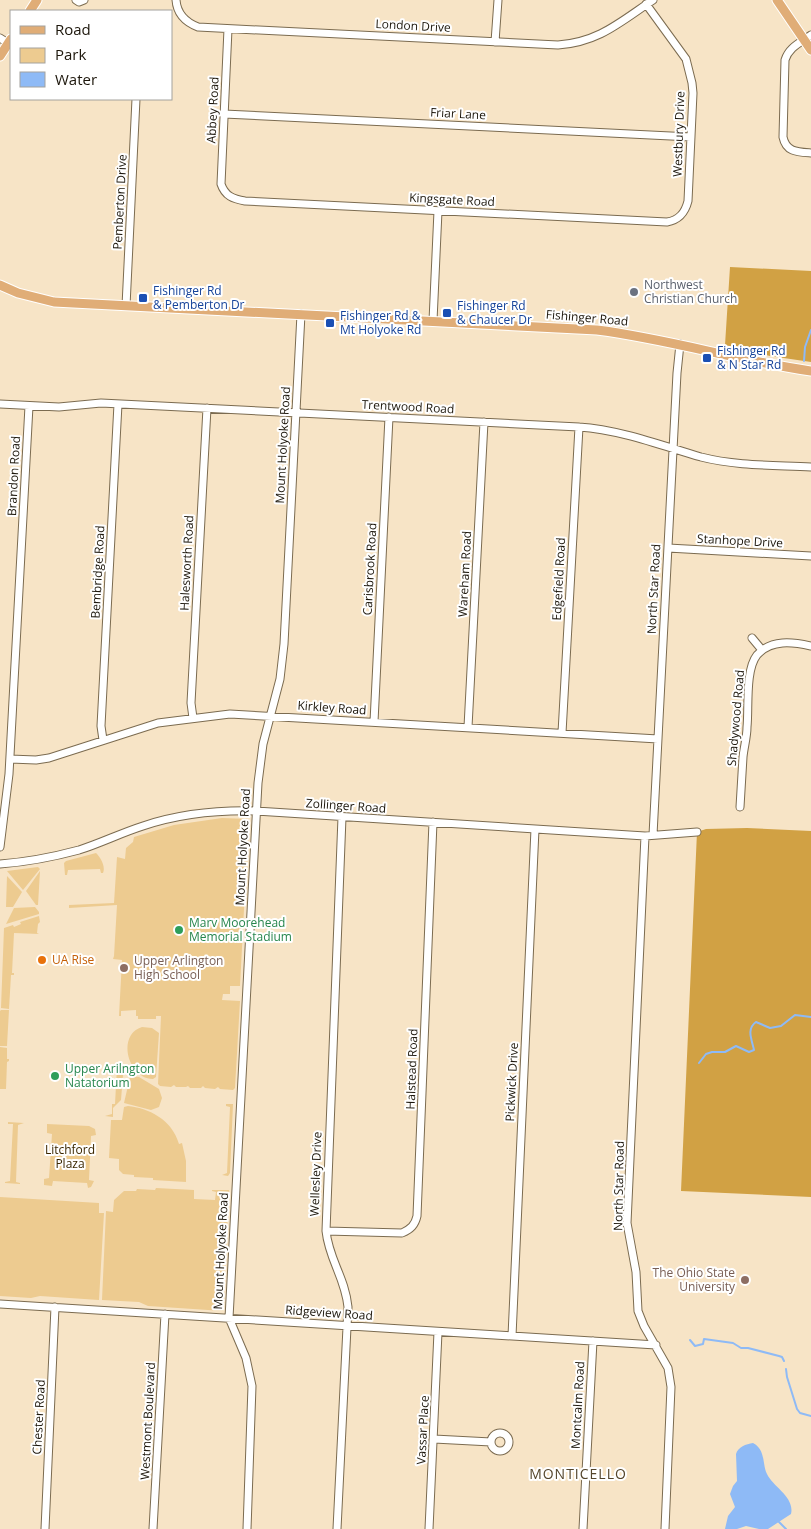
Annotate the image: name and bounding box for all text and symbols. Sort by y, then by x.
legend [10,10,172,100]
street label: London Drive [375,15,451,36]
text: Road [55,19,91,39]
text: Park [55,44,86,64]
text: Water [55,69,97,89]
street label: Abbey Road [202,76,223,144]
street label: Westbury Drive [669,90,689,177]
street label: Friar Lane [430,104,487,123]
street label: Pemberton Drive [109,154,130,250]
street label: Kingsgate Road [409,189,495,210]
place label: Northwest Christian Church [644,276,737,307]
place label: Fishinger Rd & Pemberton Dr [153,282,245,313]
marker: Northwest Christian Church [628,286,640,298]
marker: Fishinger Rd & Pemberton Dr [137,292,149,304]
place label: Fishinger Rd & Chaucer Dr [457,297,532,328]
street label: Fishinger Road [545,305,629,330]
place label: Fishinger Rd & Mt Holyoke Rd [340,307,421,338]
marker: Fishinger Rd & Chaucer Dr [441,307,453,319]
marker: Fishinger Rd & Mt Holyoke Rd [324,317,336,329]
place label: Fishinger Rd & N Star Rd [717,342,786,373]
marker: Fishinger Rd & N Star Rd [701,352,713,364]
street label: Mount Holyoke Road [271,386,294,504]
street label: Trentwood Road [361,396,455,417]
street label: Brandon Road [3,435,24,517]
street label: Halesworth Road [176,515,197,611]
street label: Carisbrook Road [359,522,380,616]
street label: Bembridge Road [87,525,108,619]
street label: Wareham Road [454,530,475,618]
street label: Stanhope Drive [697,530,784,551]
street label: Edgefield Road [548,537,569,621]
street label: North Star Road [643,544,664,634]
street label: Shadywood Road [723,669,748,767]
street label: Kirkley Road [297,697,367,718]
street label: Mount Holyoke Road [231,788,254,906]
street label: Zollinger Road [305,794,387,817]
place label: Marv Moorehead Memorial Stadium [189,914,292,945]
marker: Marv Moorehead Memorial Stadium [173,924,185,936]
place label: UA Rise [52,951,95,968]
place label: Upper Arlington High School [134,952,223,983]
marker: UA Rise [36,954,48,966]
marker: Upper Arlington High School [118,962,130,974]
street label: Halstead Road [402,1028,421,1110]
street label: Pickwick Drive [501,1042,522,1122]
place label: Upper Arilngton Natatorium [65,1060,154,1091]
marker: Upper Arilngton Natatorium [49,1070,61,1082]
street label: Wellesley Drive [306,1131,325,1217]
park label: Litchford Plaza [45,1141,95,1172]
street label: North Star Road [609,1141,628,1231]
street label: Mount Holyoke Road [209,1192,232,1310]
place label: The Ohio State University [653,1264,736,1295]
marker: The Ohio State University [739,1274,751,1286]
street label: Ridgeview Road [285,1301,373,1324]
street label: Montcalm Road [567,1361,588,1449]
street label: Westmont Boulevard [136,1362,159,1480]
street label: Chester Road [28,1379,49,1455]
street label: Vassar Place [412,1395,433,1465]
district label: MONTICELLO [529,1464,627,1483]

